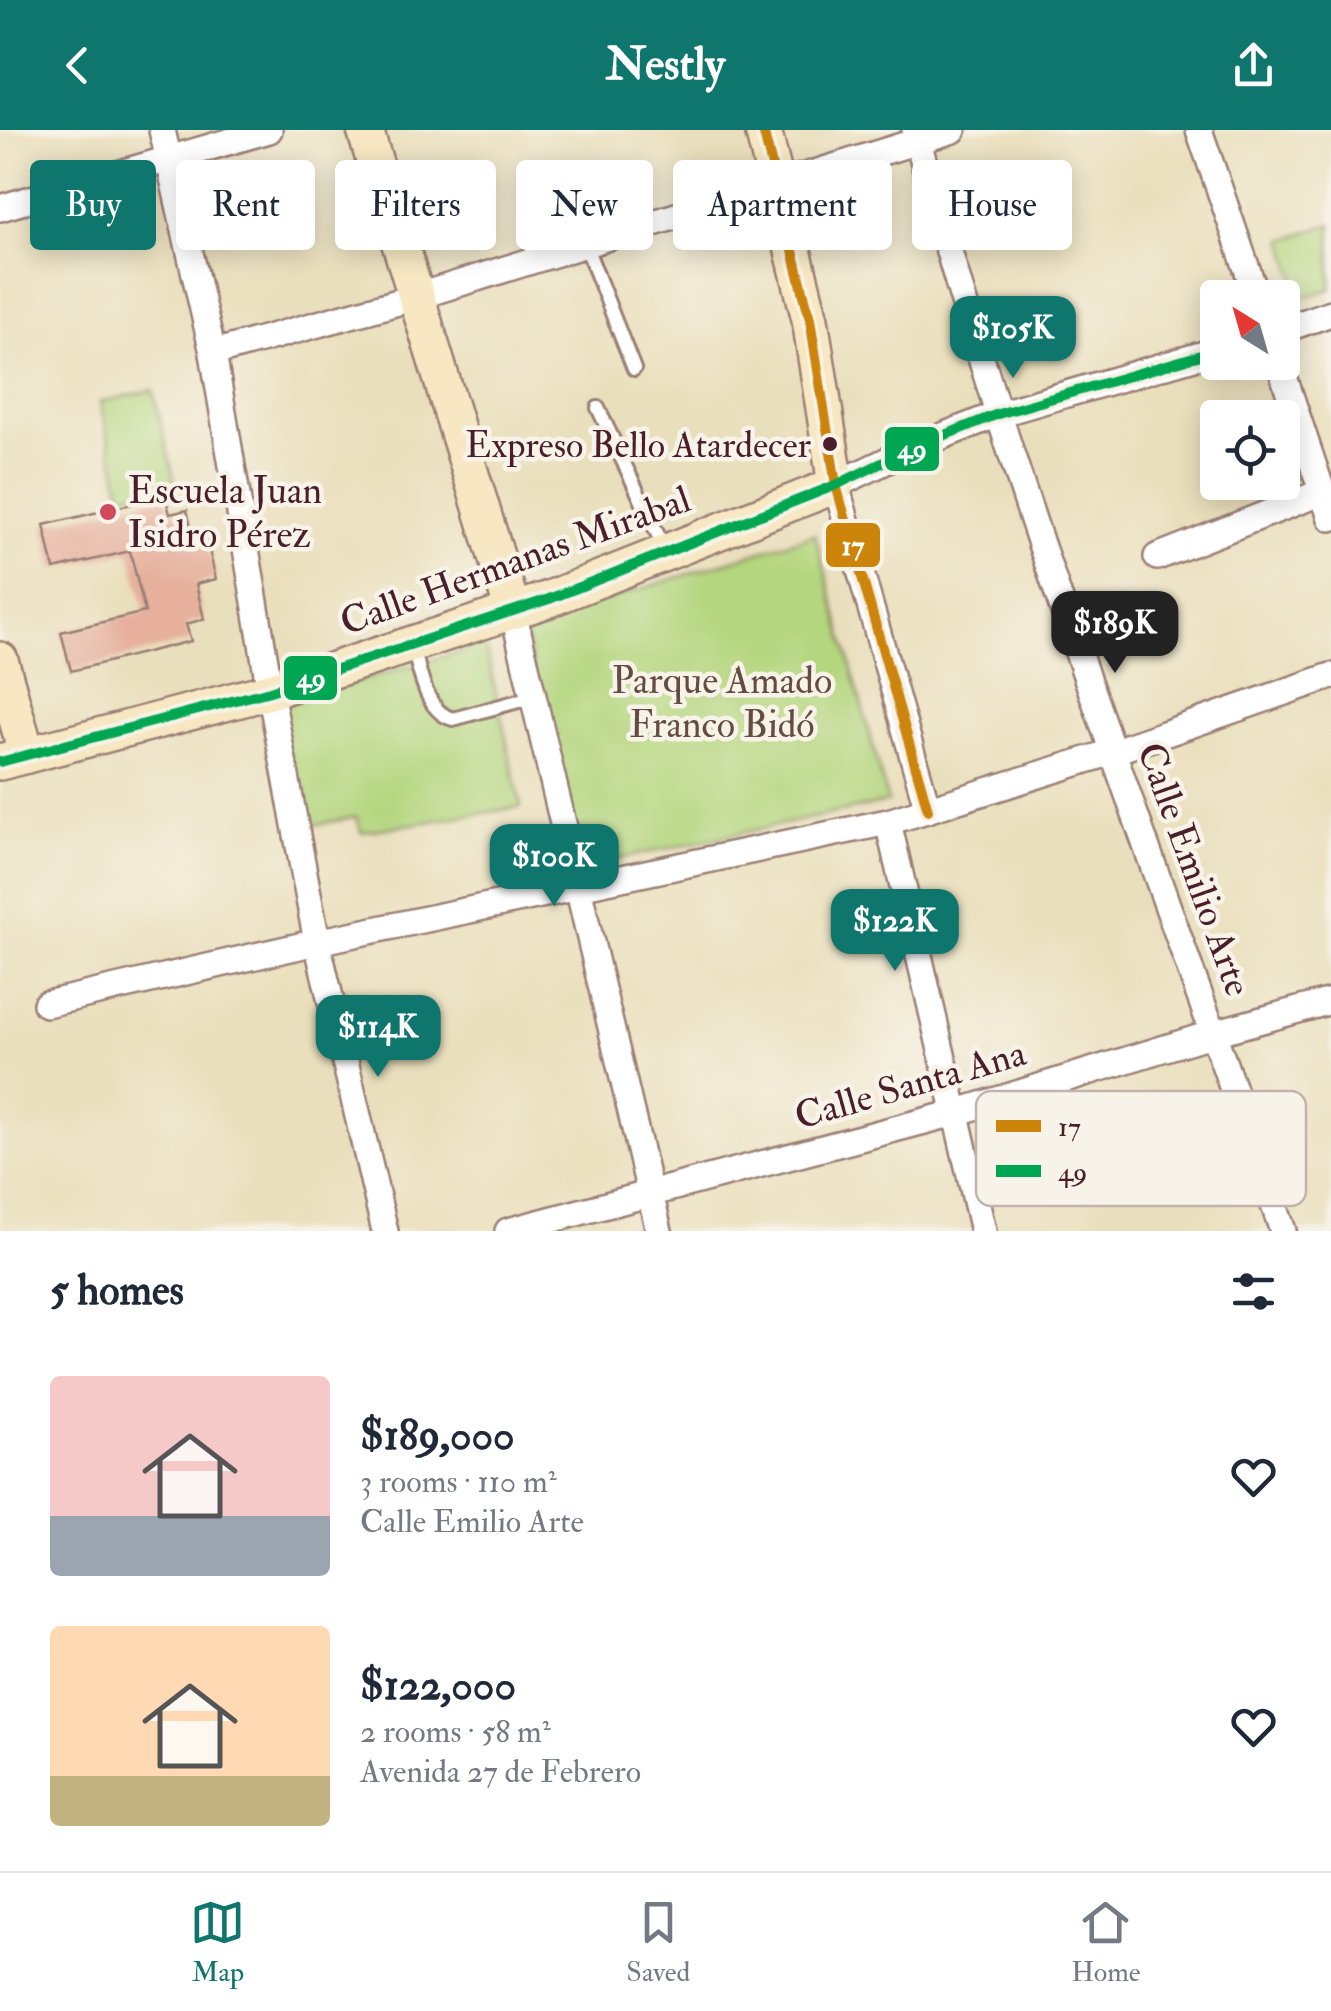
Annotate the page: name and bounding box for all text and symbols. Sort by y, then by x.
text: Nestly [606,37,725,93]
icon: back [50,38,105,93]
icon: share [1226,38,1281,93]
chip: Buy [30,160,156,250]
chip: Rent [176,160,315,250]
chip: Filters [335,160,496,250]
chip: New [516,160,653,250]
chip: Apartment [673,160,892,250]
chip: House [912,160,1072,250]
north arrow [1200,280,1300,380]
map controls [1200,280,1300,500]
pin: $105K [943,296,1083,381]
text: $105K [972,308,1054,348]
button: locate [1200,400,1300,500]
place label: Expreso Bello Atardecer [465,423,812,468]
line badge: 49 [883,425,941,473]
text: 49 [896,432,927,467]
marker: Expreso Bello Atardecer [820,434,840,454]
place label: Escuela Juan Isidro Pérez [128,467,322,559]
street label: Calle Hermanas Mirabal [334,475,697,647]
marker: Escuela Juan Isidro Pérez [97,501,119,523]
line badge: 17 [824,521,882,569]
text: 17 [842,529,865,564]
pin: $189K [1045,591,1185,676]
text: $189K [1073,603,1157,643]
line badge: 49 [282,654,339,702]
park label: Parque Amado Franco Bidó [612,657,832,749]
text: 49 [295,661,326,696]
street label: Calle Emilio Arte [1126,736,1262,1003]
pin: $100K [484,824,624,909]
text: $100K [512,836,596,876]
pin: $122K [825,889,965,974]
text: $122K [853,901,937,941]
pin: $114K [308,995,448,1080]
text: $114K [338,1007,418,1047]
street label: Calle Santa Ana [789,1029,1032,1141]
legend [976,1091,1306,1206]
text: 17 [1058,1110,1081,1145]
text: 49 [1058,1155,1087,1190]
icon: filters [1226,1264,1281,1319]
text: 5 homes [50,1265,184,1317]
text: $189,000 [360,1410,515,1462]
icon: home [130,1416,250,1536]
icon: heart [1226,1449,1281,1504]
text: 3 rooms · 110 m² [360,1462,557,1502]
text: Calle Emilio Arte [360,1502,584,1542]
text: $122,000 [360,1660,516,1712]
icon: home [130,1666,250,1786]
icon: heart [1226,1699,1281,1754]
text: 2 rooms · 58 m² [360,1712,551,1752]
text: Avenida 27 de Febrero [360,1752,641,1792]
tab: Map [190,1895,245,1990]
tab: Saved [626,1895,690,1990]
tab: Home [1071,1895,1141,1990]

